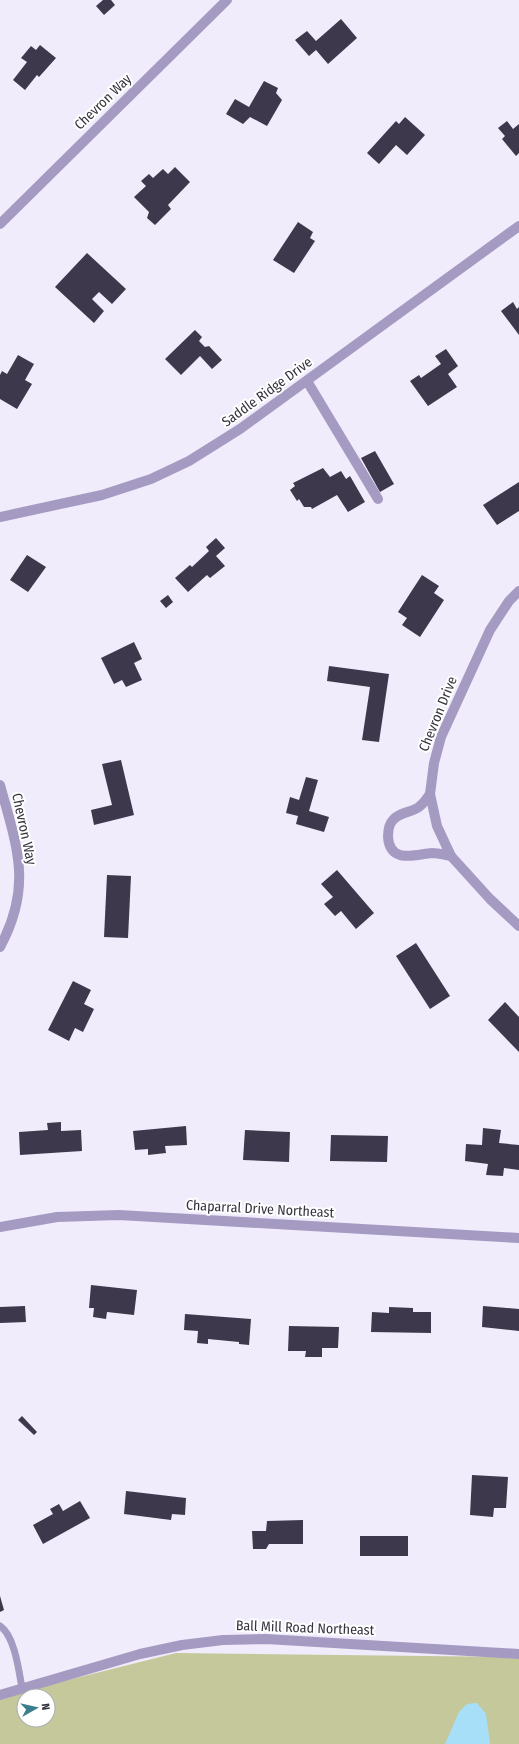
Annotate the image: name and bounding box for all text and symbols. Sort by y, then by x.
street label: Chevron Way [71,70,136,133]
street label: Saddle Ridge Drive [219,353,316,430]
street label: Chevron Drive [415,674,461,754]
street label: Chevron Way [8,792,40,867]
street label: Chaparral Drive Northeast [186,1197,335,1221]
street label: Ball Mill Road Northeast [236,1617,375,1639]
north arrow [16,1688,56,1728]
text: N [39,1703,52,1711]

